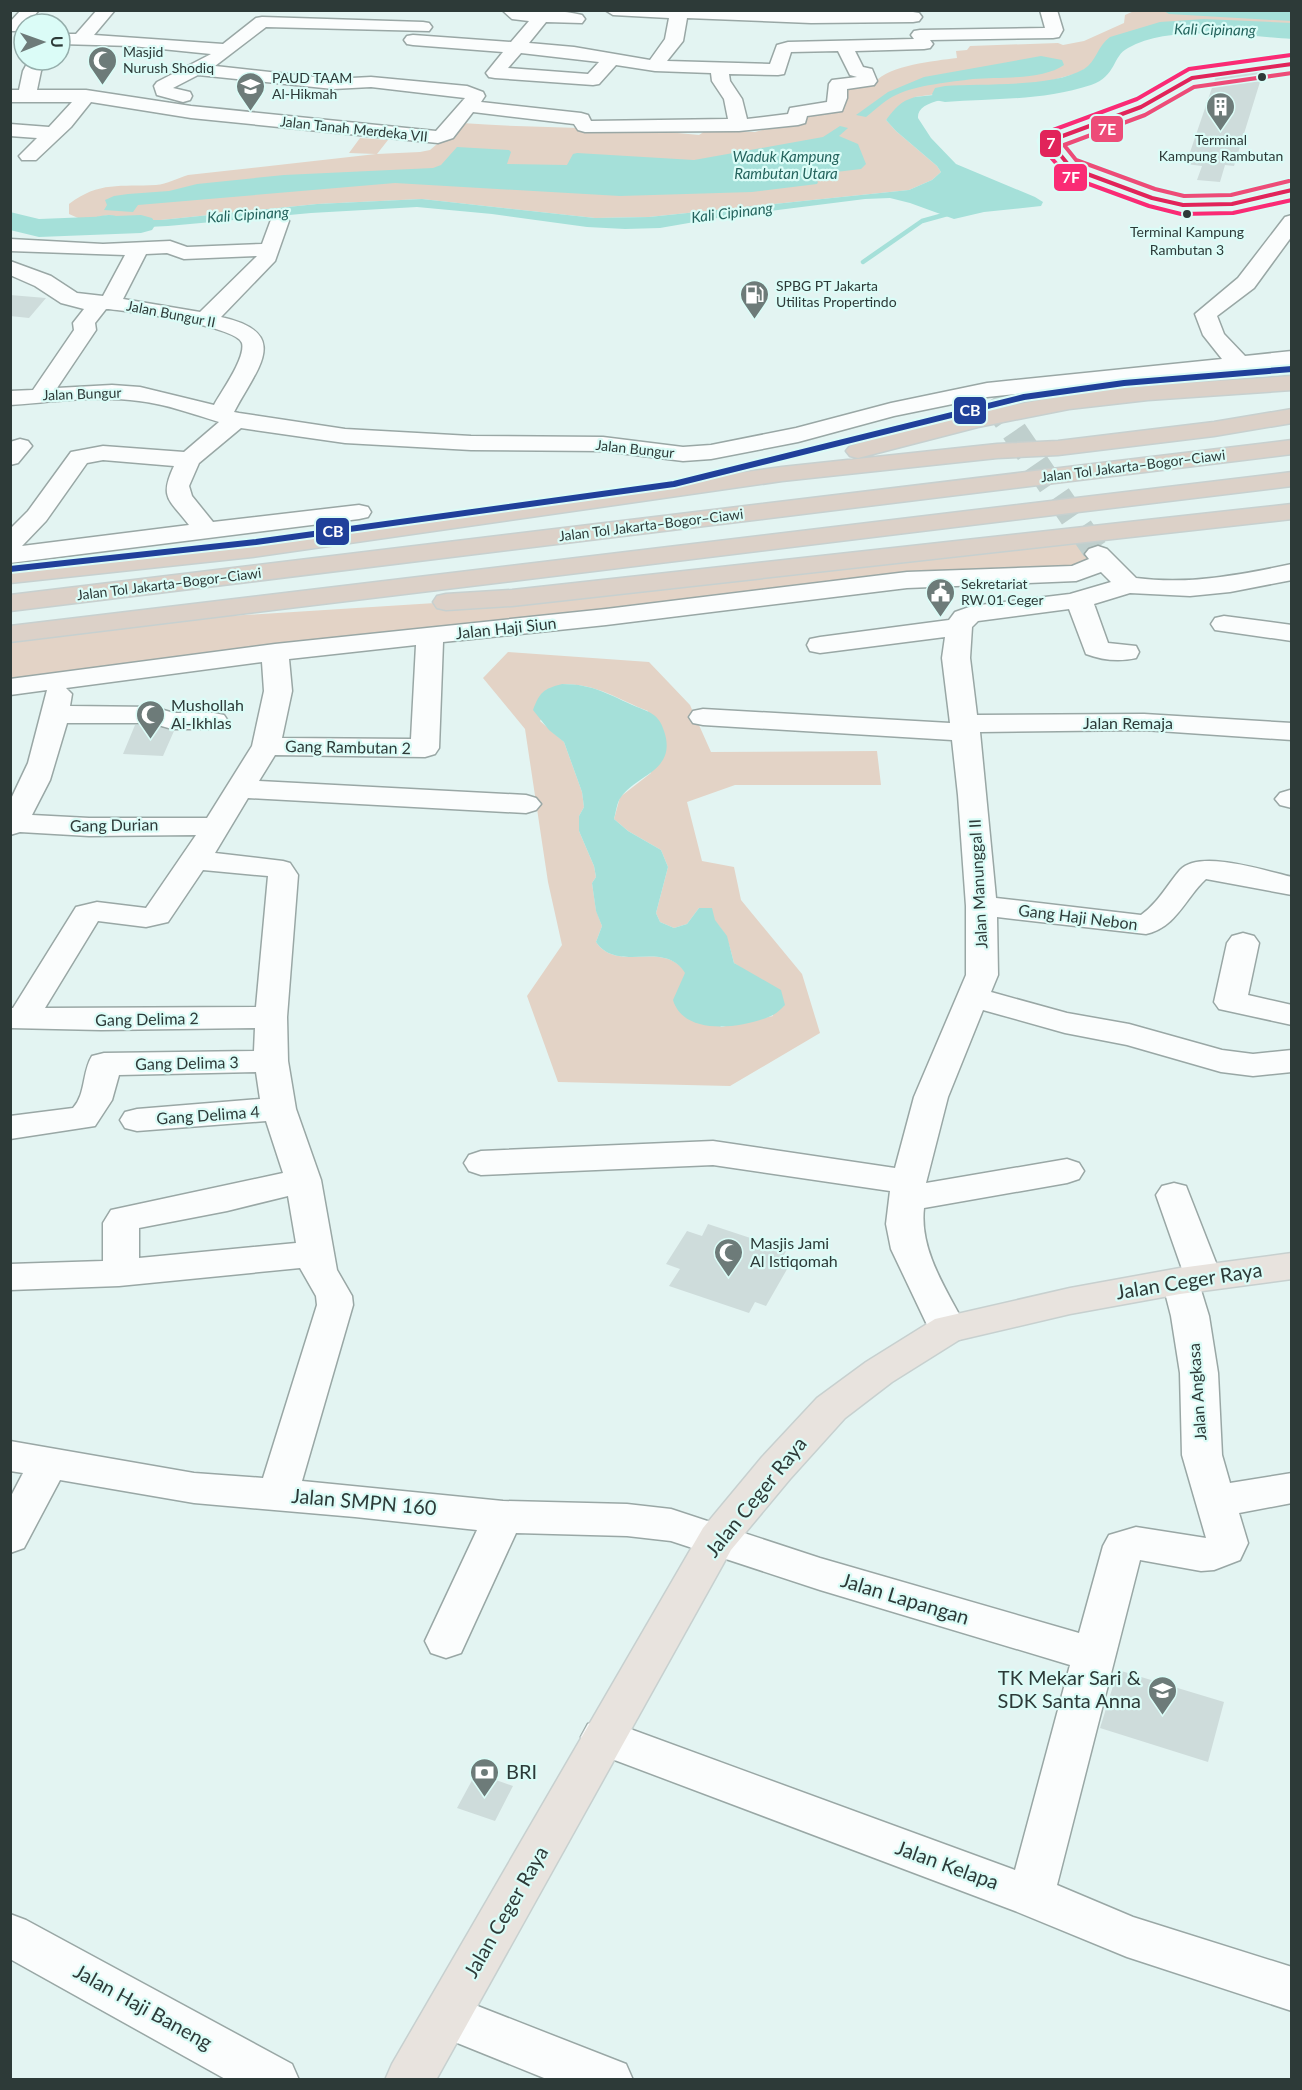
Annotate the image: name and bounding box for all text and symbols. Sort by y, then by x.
north arrow [12,12,72,72]
water label: Kali Cipinang [1174,19,1257,39]
text: U [48,36,67,48]
place label: Masjid Nurush Shodiq [123,43,214,76]
mosque icon: Masjid Nurush Shodiq [86,44,118,86]
place label: PAUD TAAM Al-Hikmah [272,69,352,102]
school or university icon: PAUD TAAM Al-Hikmah [235,70,267,112]
unlabelled marker [1256,71,1268,83]
building icon: Terminal Kampung Rambutan [1205,90,1237,132]
street label: Jalan Tanah Merdeka VII [279,112,429,145]
line badge: 7E [1090,115,1124,143]
text: 7E [1098,119,1116,138]
line badge: 7 [1039,129,1062,158]
place label: Terminal Kampung Rambutan [1159,131,1283,164]
text: 7 [1046,133,1056,152]
water label: Waduk Kampung Rambutan Utara [732,147,840,182]
line badge: 7F [1053,163,1088,192]
text: 7F [1062,167,1080,186]
water label: Kali Cipinang [690,198,774,226]
water label: Kali Cipinang [206,202,290,226]
marker: Terminal Kampung Rambutan 3 [1181,208,1193,220]
place label: Terminal Kampung Rambutan 3 [1130,223,1244,258]
place label: SPBG PT Jakarta Utilitas Propertindo [776,277,897,310]
fuel station icon: SPBG PT Jakarta Utilitas Propertindo [739,278,771,320]
street label: Jalan Bungur II [125,297,217,330]
street label: Jalan Bungur [42,384,122,403]
line badge: CB [953,396,987,425]
text: CB [959,400,981,419]
street label: Jalan Bungur [595,436,675,461]
street label: Jalan Tol Jakarta–Bogor–Ciawi [1040,446,1226,485]
street label: Jalan Tol Jakarta–Bogor–Ciawi [558,505,744,544]
line badge: CB [315,517,350,546]
text: CB [322,521,344,540]
street label: Jalan Tol Jakarta–Bogor–Ciawi [76,564,262,603]
place label: Sekretariat RW 01 Ceger [961,575,1044,608]
public building icon: Sekretariat RW 01 Ceger [924,576,956,618]
street label: Jalan Haji Siun [455,613,557,642]
place label: Mushollah Al-Ikhlas [171,695,244,732]
mosque icon: Mushollah Al-Ikhlas [134,698,166,740]
street label: Jalan Remaja [1083,713,1173,732]
street label: Gang Rambutan 2 [285,736,411,757]
street label: Gang Durian [70,814,158,835]
street label: Jalan Manunggal II [965,819,990,949]
street label: Gang Haji Nebon [1017,900,1139,933]
street label: Gang Delima 2 [95,1008,199,1029]
street label: Gang Delima 3 [135,1052,239,1073]
street label: Gang Delima 4 [156,1101,260,1128]
place label: Masjis Jami Al Istiqomah [750,1233,838,1270]
mosque icon: Masjis Jami Al Istiqomah [713,1236,745,1278]
street label: Jalan Ceger Raya [1114,1257,1264,1303]
street label: Jalan Angkasa [1184,1343,1209,1441]
street label: Jalan Ceger Raya [699,1431,811,1561]
street label: Jalan SMPN 160 [291,1483,438,1519]
street label: Jalan Lapangan [838,1567,972,1629]
place label: TK Mekar Sari & SDK Santa Anna [998,1665,1142,1712]
school or university icon: TK Mekar Sari & SDK Santa Anna [1146,1674,1178,1716]
bank icon: BRI [469,1756,501,1798]
place label: BRI [506,1759,537,1783]
street label: Jalan Kelapa [893,1834,1002,1894]
street label: Jalan Ceger Raya [458,1842,552,1981]
street label: Jalan Haji Baneng [70,1958,217,2054]

